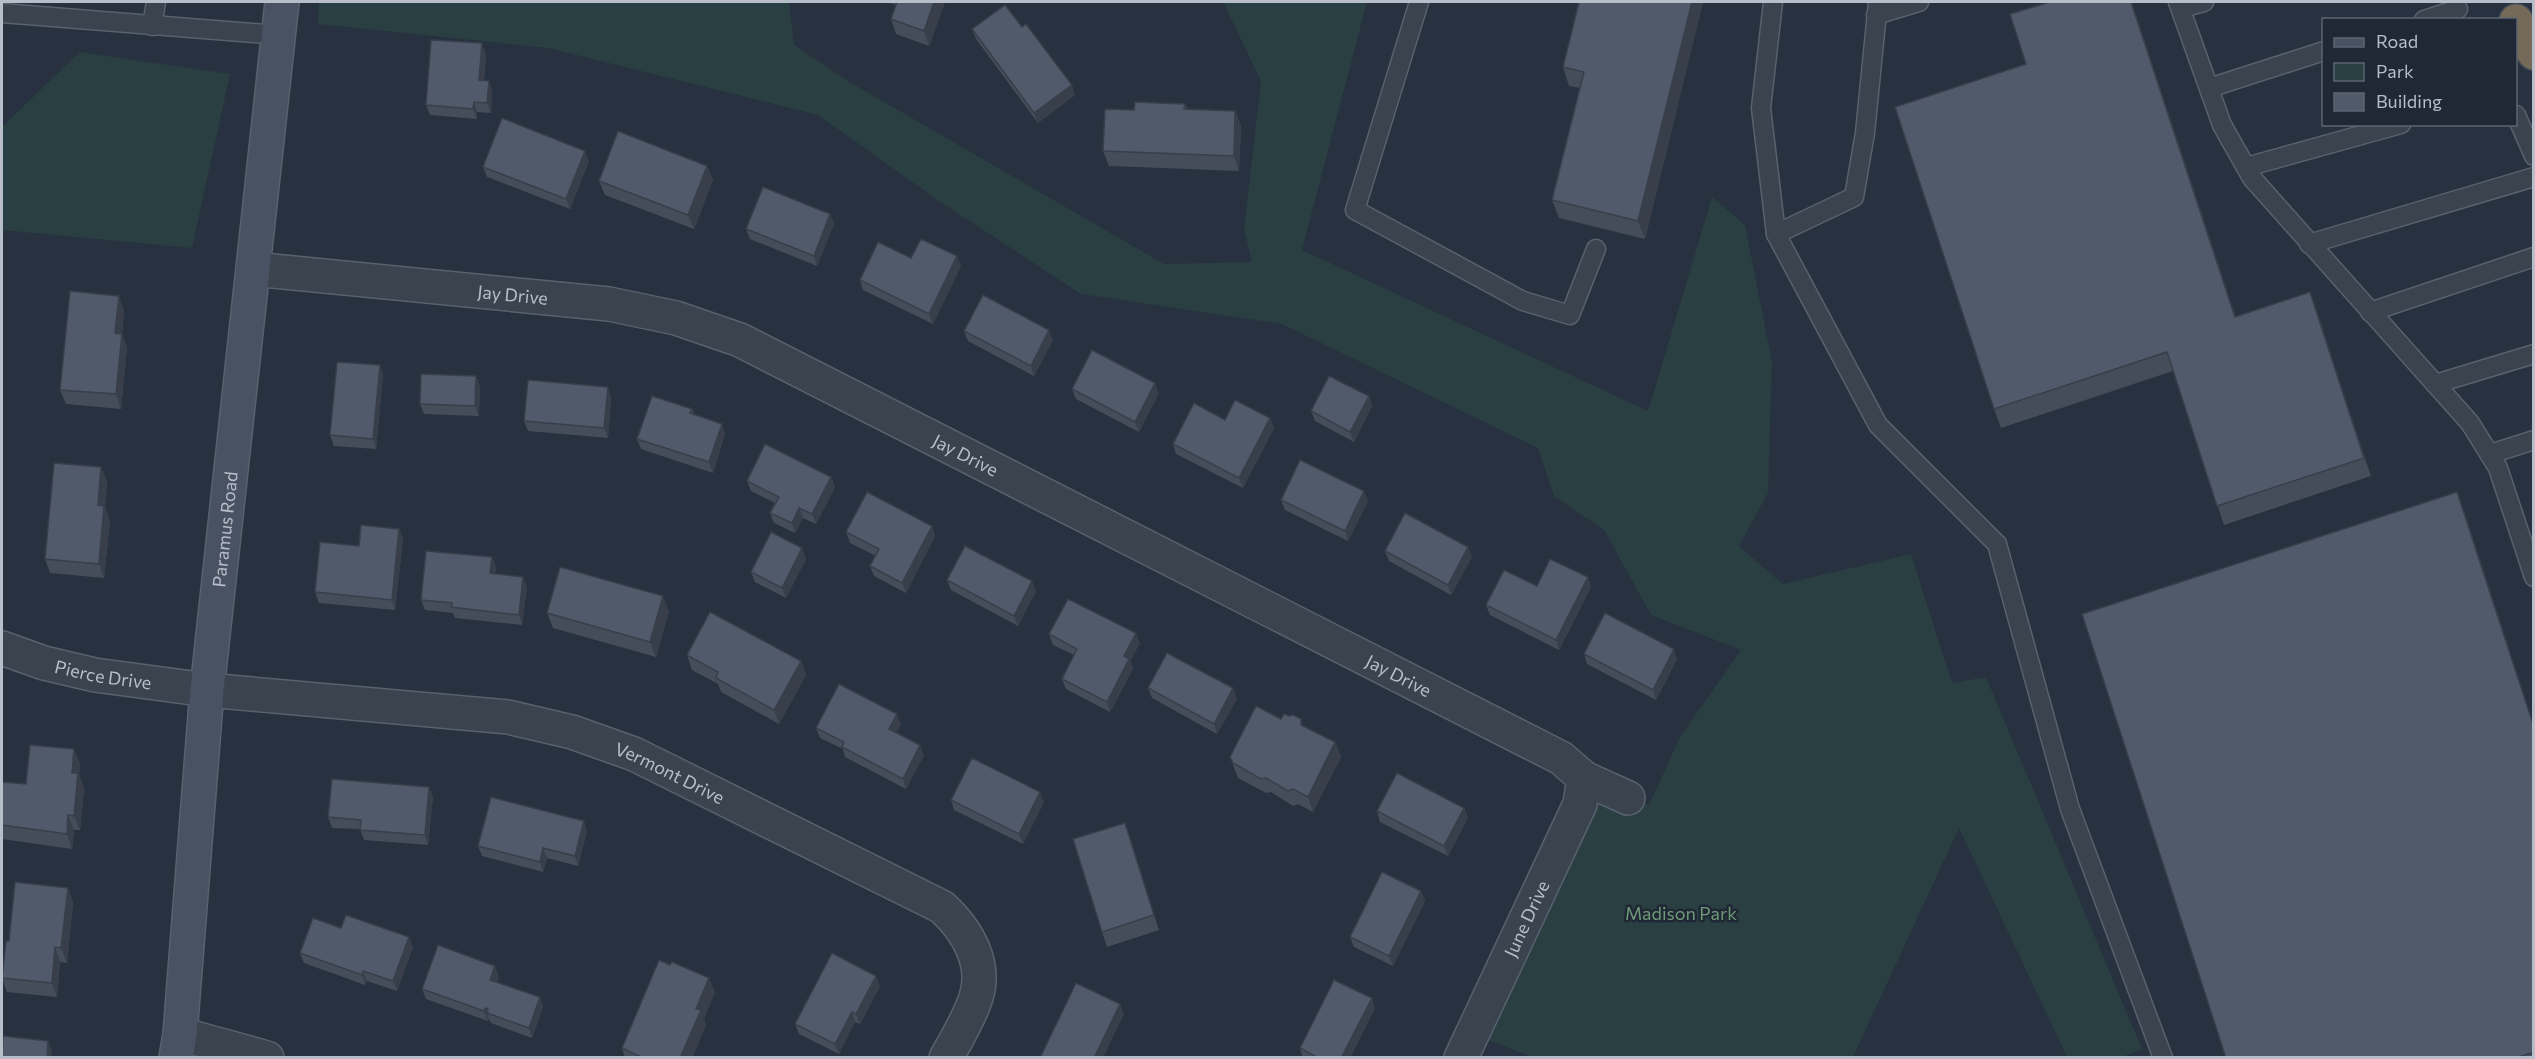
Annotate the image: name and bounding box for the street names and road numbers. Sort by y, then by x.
street label: Jay Drive [476,280,549,309]
street label: Jay Drive [929,429,1002,481]
street label: Paramus Road [207,470,242,589]
street label: Jay Drive [1362,650,1435,701]
street label: Pierce Drive [53,655,153,693]
street label: Vermont Drive [612,737,728,808]
street label: June Drive [1499,877,1554,960]

